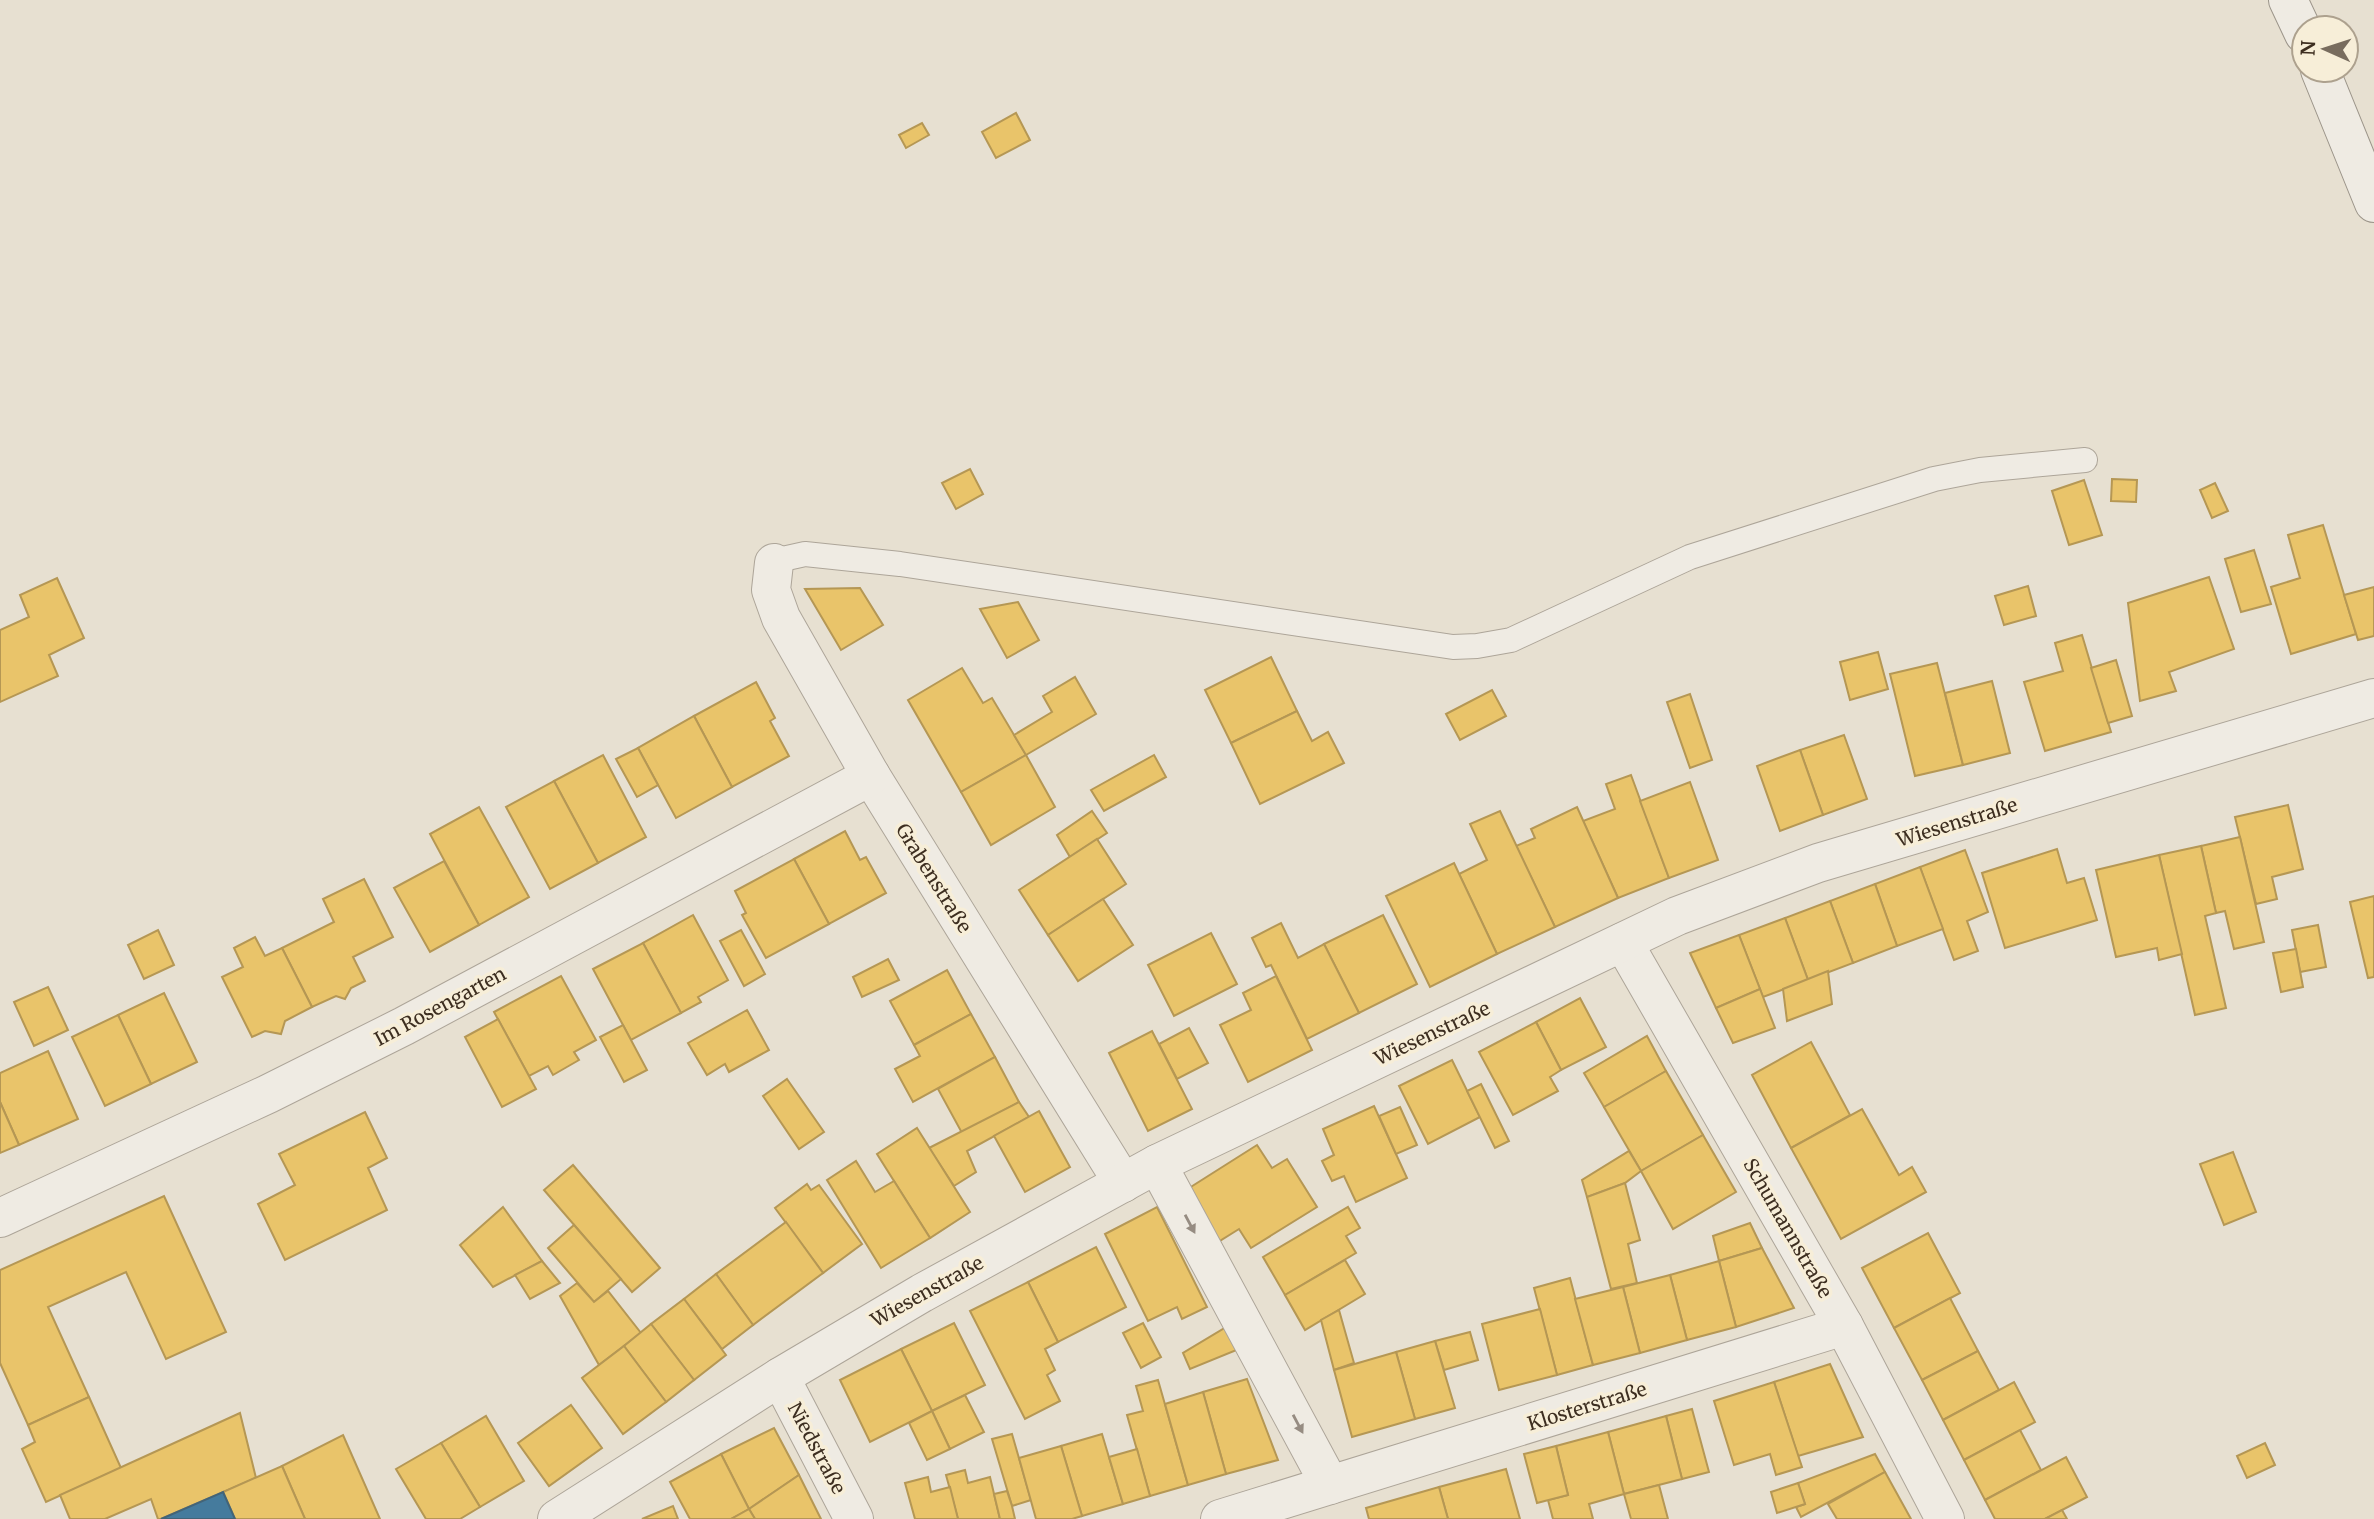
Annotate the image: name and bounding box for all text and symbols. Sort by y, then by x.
north arrow [2290,14,2360,84]
text: N [2296,40,2320,56]
street label: Wiesenstraße [1893,792,2020,852]
street label: Grabenstraße [891,819,977,937]
street label: Im Rosengarten [370,961,510,1051]
street label: Wiesenstraße [1369,996,1494,1071]
street label: Schumannstraße [1738,1154,1838,1302]
one-way arrow [1184,1214,1196,1234]
street label: Wiesenstraße [866,1250,987,1332]
street label: Klosterstraße [1524,1376,1650,1436]
street label: Niedstraße [783,1398,851,1498]
one-way arrow [1292,1415,1304,1434]

